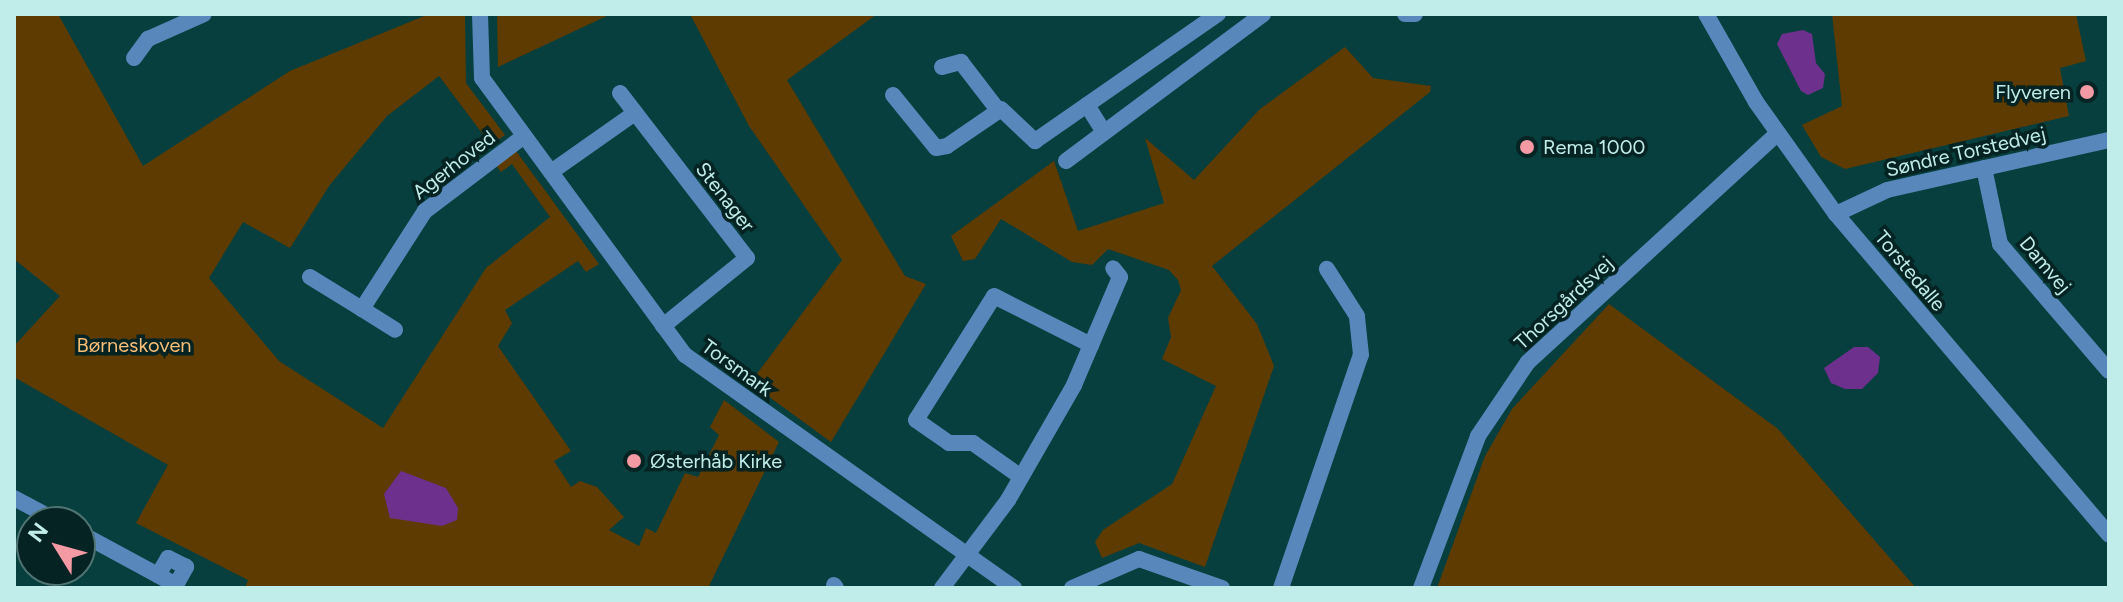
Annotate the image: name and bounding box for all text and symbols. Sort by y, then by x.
place label: Flyveren [1995,80,2071,104]
marker: Flyveren [2078,83,2096,101]
street label: Søndre Torstedvej [1884,122,2048,182]
street label: Agerhoved [408,125,500,205]
place label: Rema 1000 [1543,135,1645,159]
marker: Rema 1000 [1518,138,1536,156]
street label: Stenager [690,158,760,236]
street label: Torstedalle [1869,226,1951,316]
street label: Damvej [2014,232,2076,298]
street label: Thorsgårdsvej [1510,251,1618,355]
park label: Børneskoven [76,333,192,357]
street label: Torsmark [697,334,777,402]
place label: Østerhåb Kirke [650,449,782,473]
marker: Østerhåb Kirke [625,452,643,470]
north arrow [16,506,96,586]
text: N [22,518,54,547]

